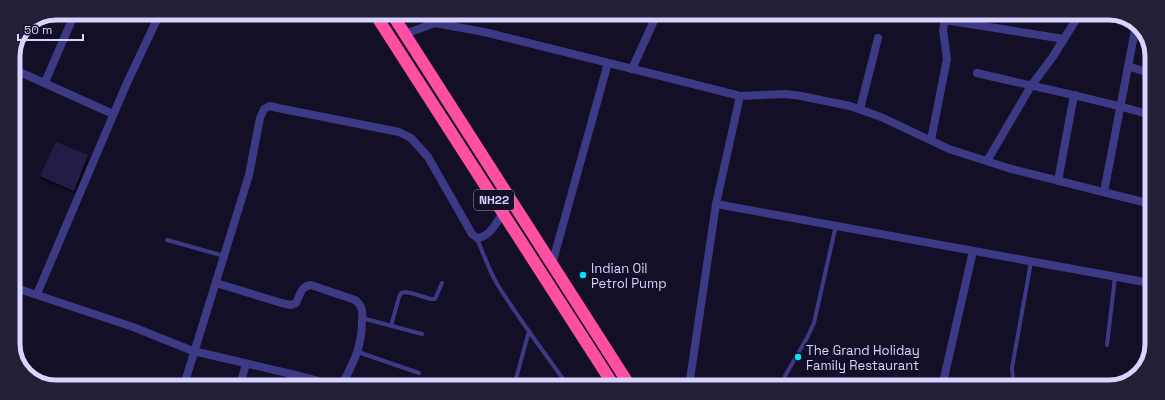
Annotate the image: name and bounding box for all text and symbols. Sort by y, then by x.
scale bar [18,16,83,42]
text: 50 m [24,22,52,38]
road number: NH22 [474,190,514,210]
place label: Indian Oil Petrol Pump [591,260,667,292]
marker: Indian Oil Petrol Pump [578,270,588,280]
place label: The Grand Holiday Family Restaurant [806,342,920,374]
marker: The Grand Holiday Family Restaurant [793,352,803,362]

